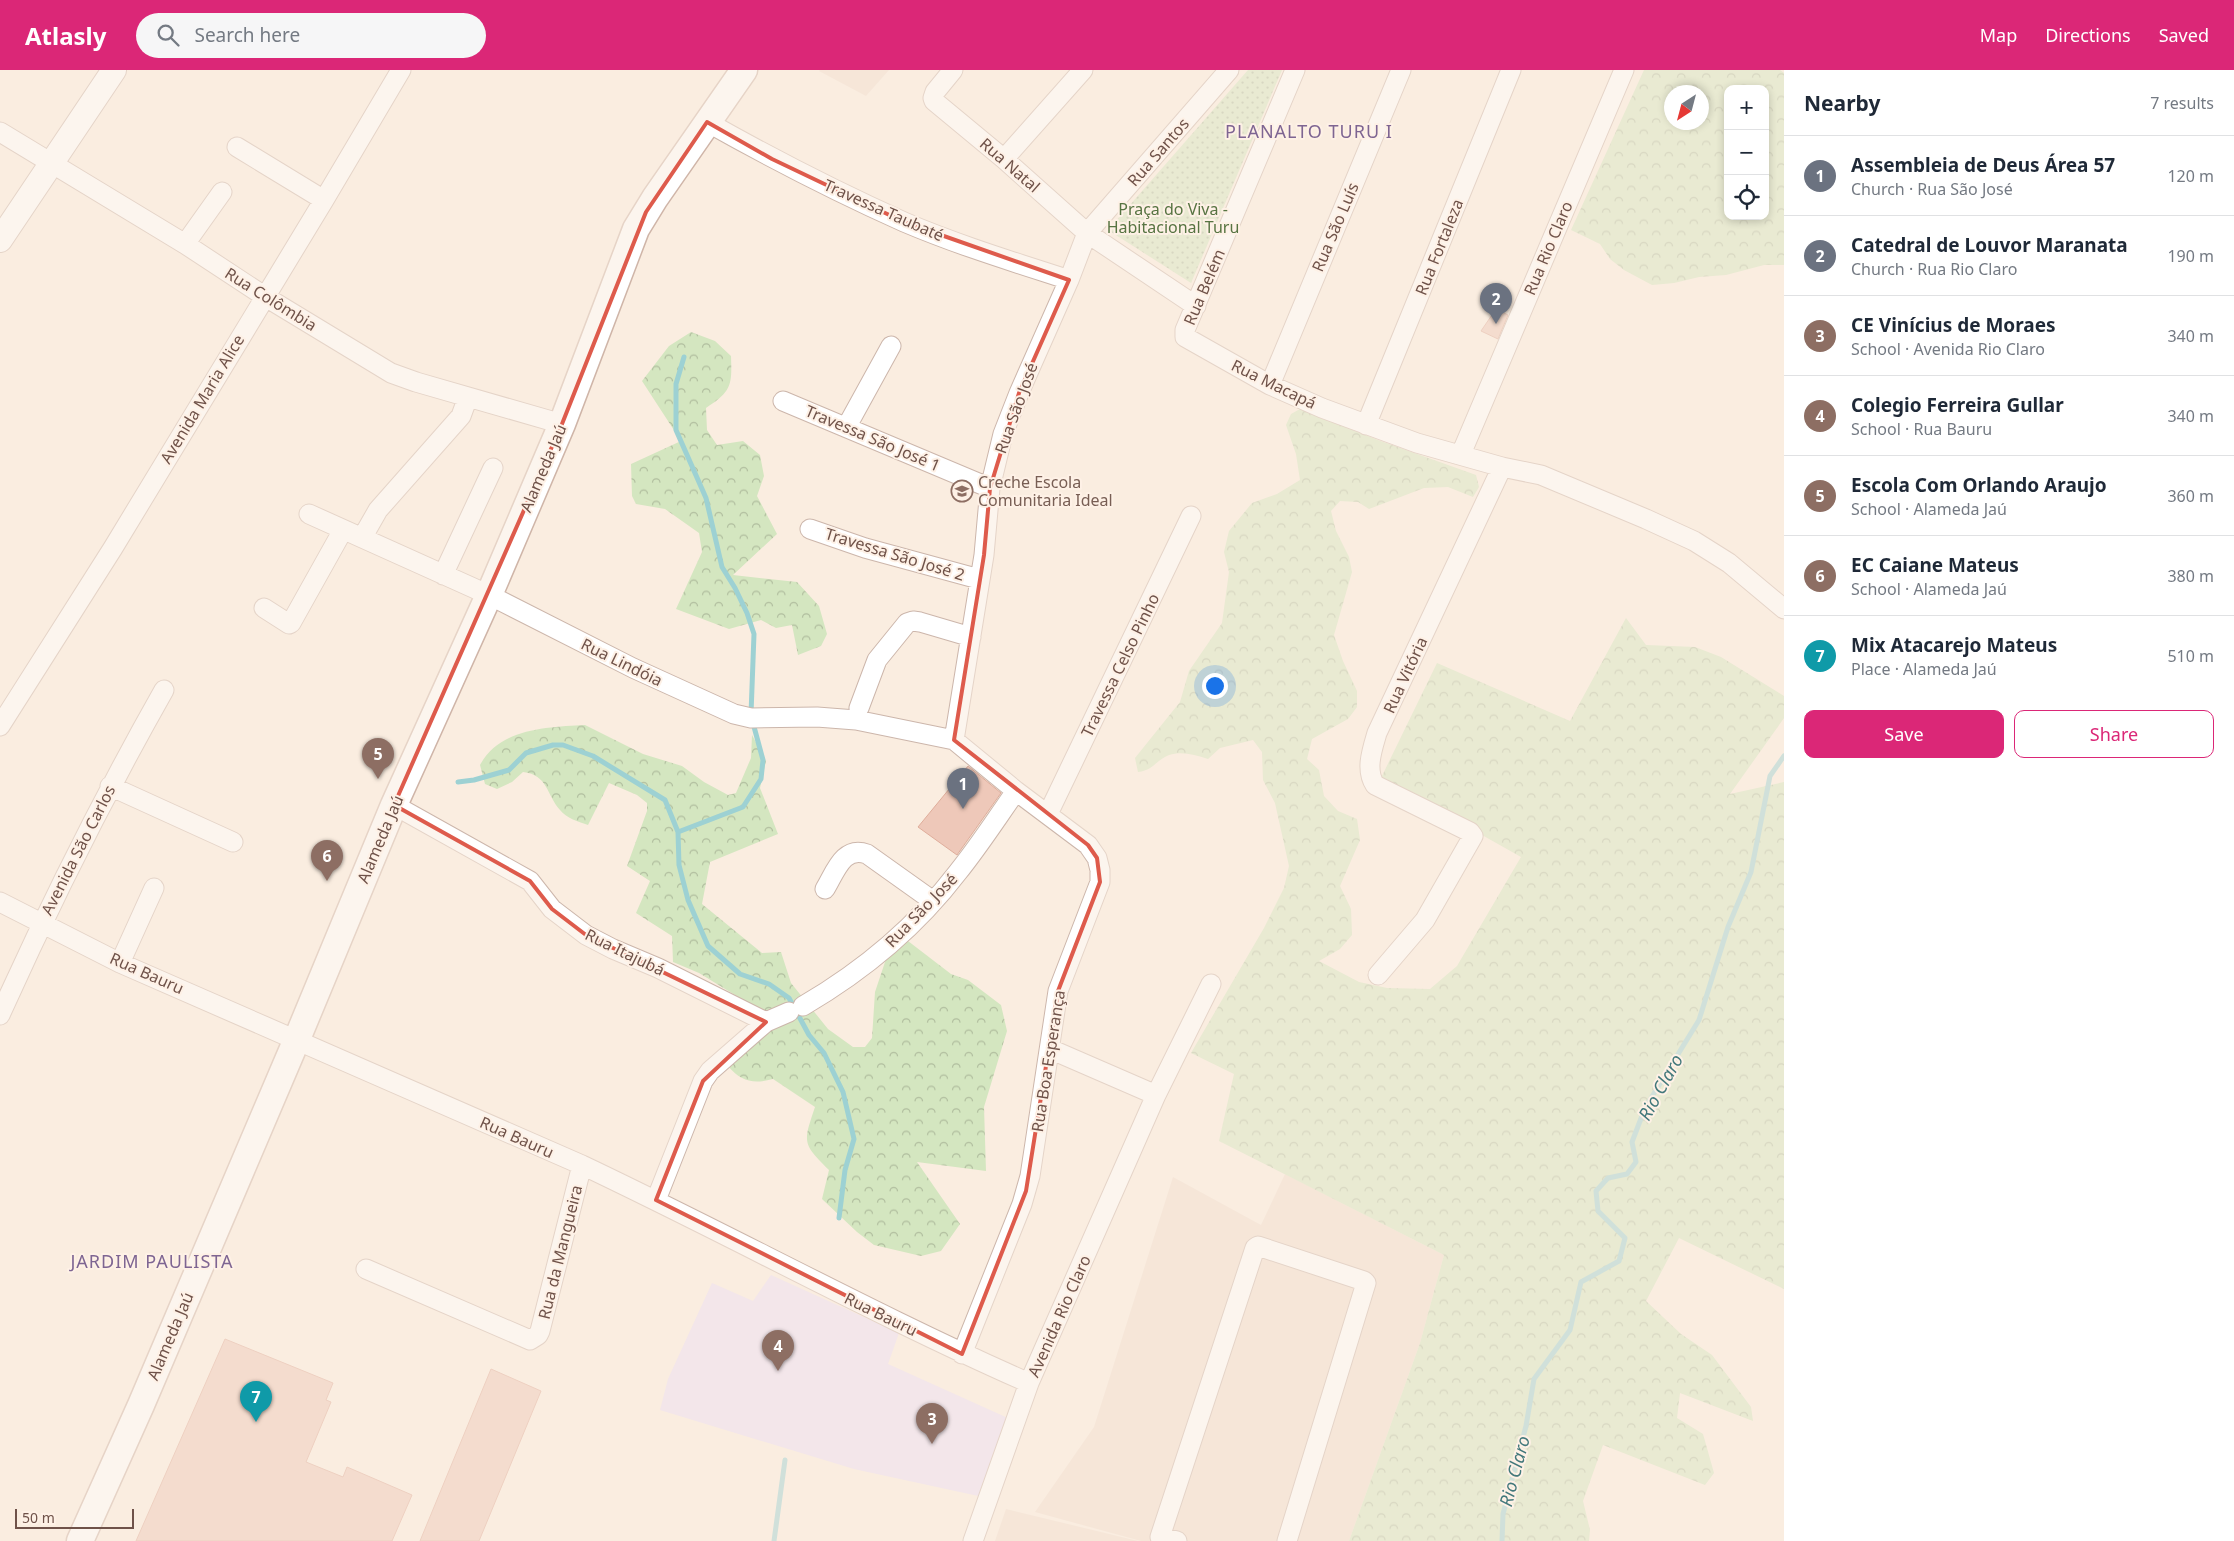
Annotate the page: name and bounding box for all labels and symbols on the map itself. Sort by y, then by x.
north arrow [1664,85,1709,130]
street label: Rua Santos [1122,113,1194,191]
district label: PLANALTO TURU I [1225,119,1393,143]
street label: Rua Natal [975,133,1045,197]
street label: Travessa Taubaté [821,174,947,246]
street label: Rua São Luís [1306,179,1364,275]
street label: Rua Fortaleza [1410,196,1468,298]
park label: Praça do Viva - Habitacional Turu [1107,198,1239,238]
street label: Rua Rio Claro [1518,198,1578,298]
street label: Rua Belém [1178,246,1230,328]
street label: Rua Colômbia [221,262,321,336]
pin: 2 [1480,283,1512,324]
street label: Avenida Maria Alice [155,330,249,468]
street label: Rua Macapá [1228,354,1320,414]
street label: Rua São José [989,359,1043,457]
street label: Travessa São José 1 [802,400,944,476]
street label: Alameda Jaú [515,421,571,515]
place label: Creche Escola Comunitaria Ideal [978,471,1113,511]
school or university icon: Creche Escola Comunitaria Ideal [950,479,974,503]
street label: Travessa São José 2 [823,522,967,586]
street label: Travessa Celso Pinho [1076,590,1164,740]
street label: Rua Lindóia [578,633,666,691]
street label: Rua Vitória [1378,633,1432,717]
your location [1202,673,1228,699]
pin: 5 [362,738,394,779]
pin: 1 [947,768,979,809]
street label: Avenida São Carlos [36,781,120,919]
street label: Alameda Jaú [352,792,408,886]
pin: 6 [311,840,343,881]
street label: Rua São José [880,868,962,952]
street label: Rua Itajubá [582,923,668,981]
street label: Rua Bauru [107,947,187,999]
street label: Rua Boa Esperança [1026,988,1070,1134]
water label: Rio Claro [1632,1050,1688,1124]
street label: Rua Bauru [477,1111,557,1163]
street label: Rua da Mangueira [533,1183,587,1321]
district label: JARDIM PAULISTA [68,1249,234,1273]
street label: Avenida Rio Claro [1022,1251,1096,1381]
street label: Rua Bauru [841,1287,921,1341]
street label: Alameda Jaú [142,1289,198,1383]
pin: 4 [762,1330,794,1371]
pin: 7 [240,1381,272,1422]
pin: 3 [916,1403,948,1444]
water label: Rio Claro [1493,1433,1535,1509]
scale bar [15,1506,134,1529]

